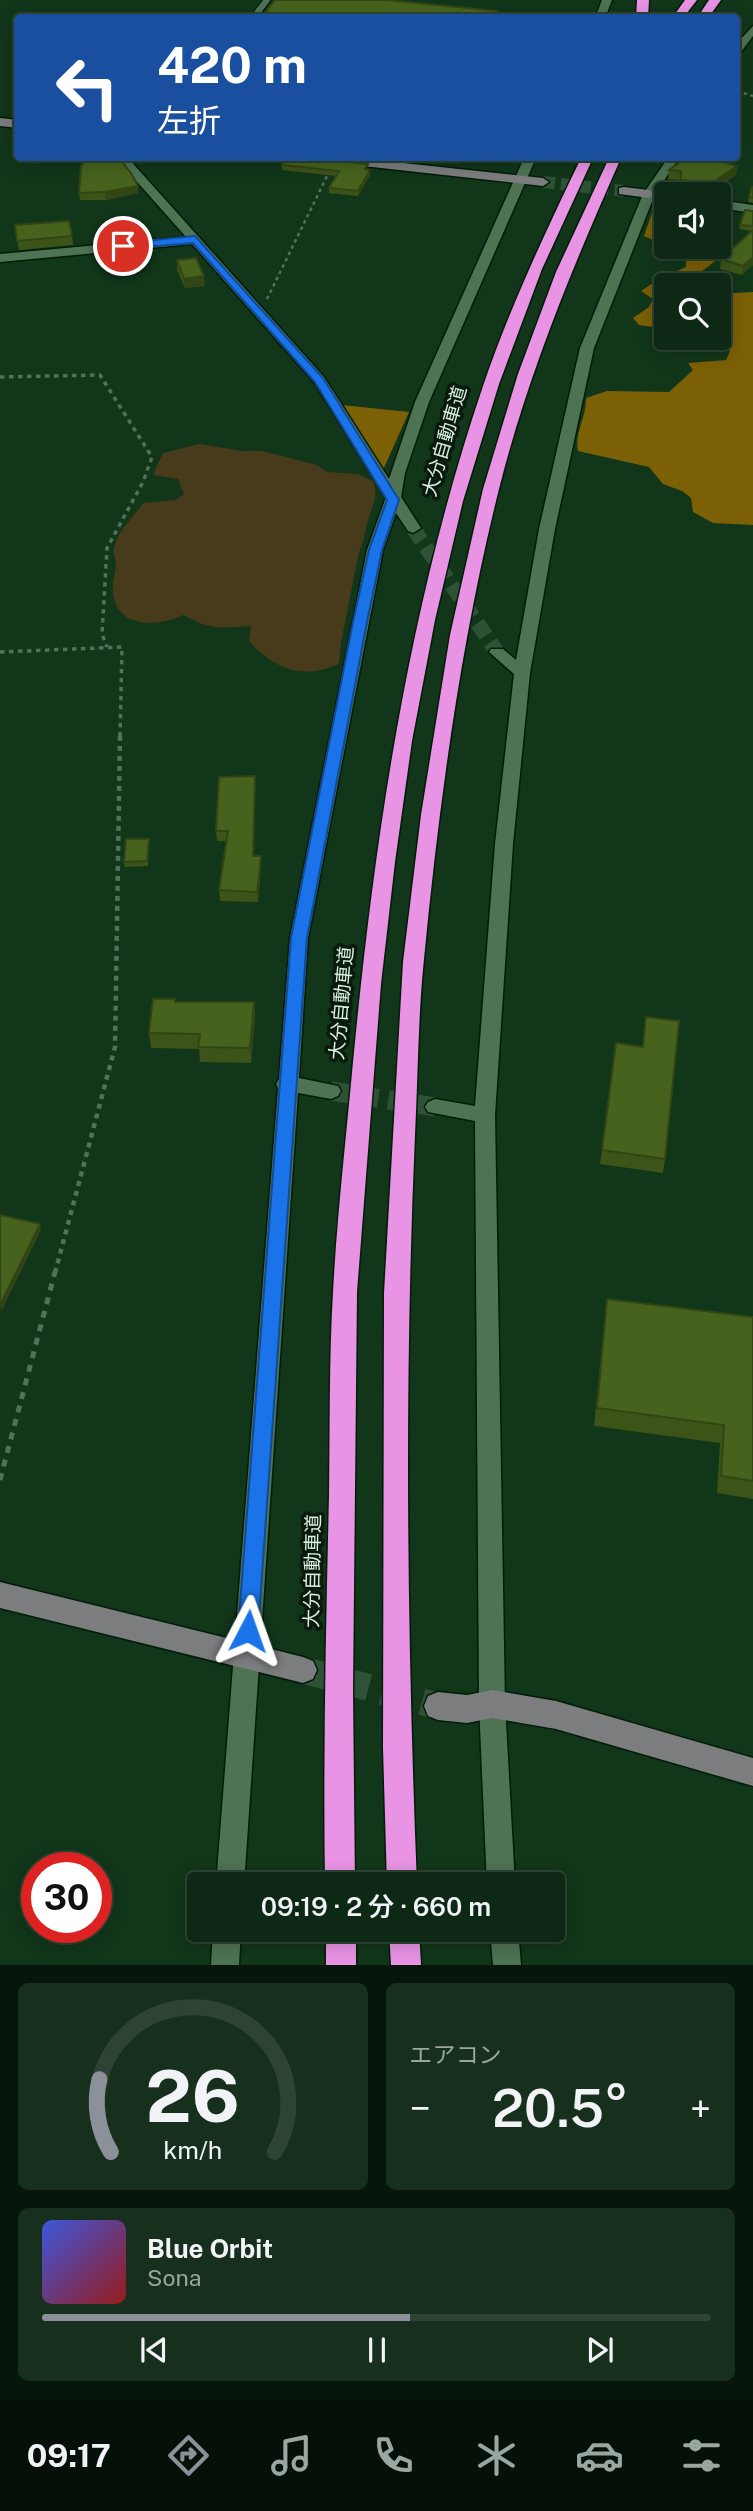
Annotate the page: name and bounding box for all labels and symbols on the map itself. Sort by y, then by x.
pin [93,216,153,276]
street label: 大分自動車道 [418,383,470,499]
street label: 大分自動車道 [325,945,357,1061]
street label: 大分自動車道 [300,1514,324,1628]
position arrow [211,1594,285,1668]
speed limit sign: 30 [21,1852,112,1943]

